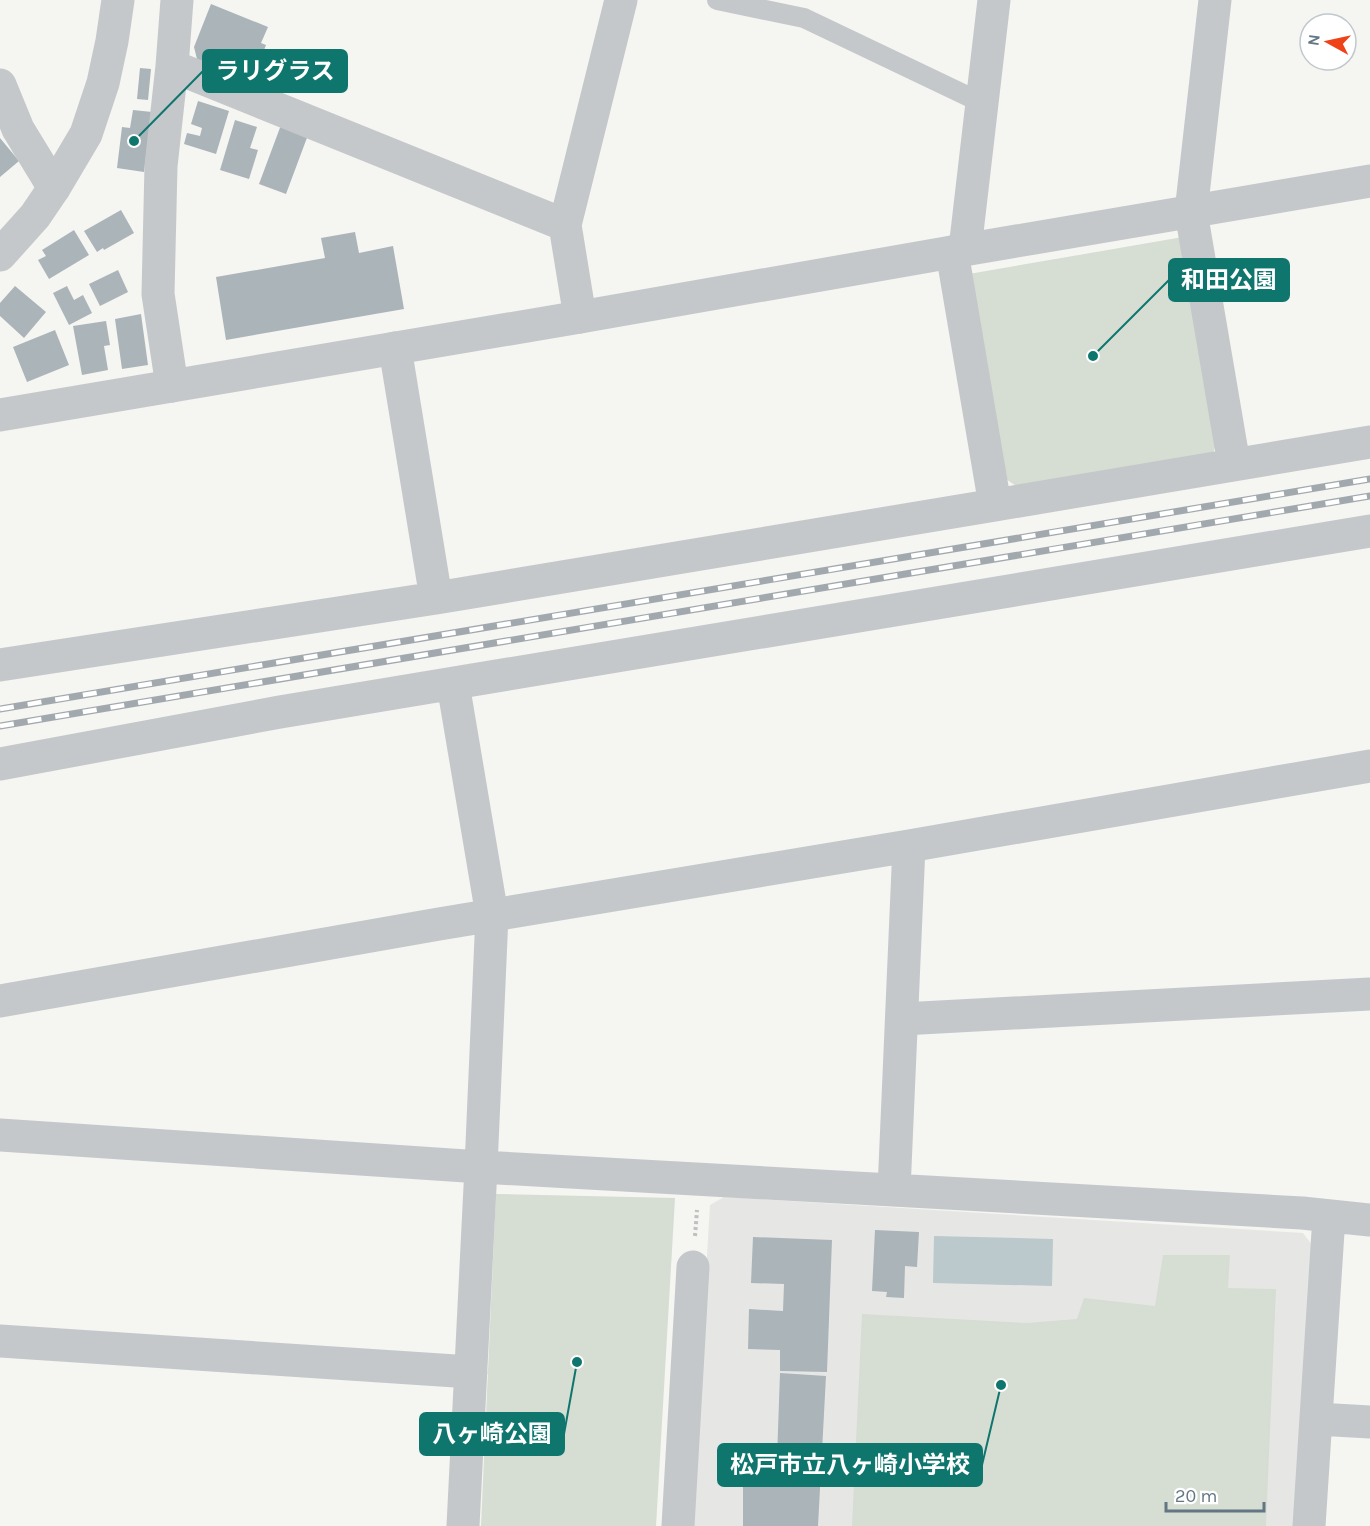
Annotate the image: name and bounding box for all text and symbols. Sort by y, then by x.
north arrow [1298,12,1358,72]
text: N [1303,33,1324,47]
callout: ラリグラス [203,50,347,92]
text: ラリグラス [215,57,335,85]
callout: 和田公園 [1169,259,1289,301]
text: 和田公園 [1181,266,1277,294]
callout: 八ヶ崎公園 [420,1413,564,1455]
text: 八ヶ崎公園 [432,1420,552,1448]
callout: 松戸市立八ヶ崎小学校 [718,1444,982,1486]
text: 松戸市立八ヶ崎小学校 [730,1451,970,1479]
scale bar [1166,1475,1264,1513]
text: 20 m [1175,1485,1217,1507]

